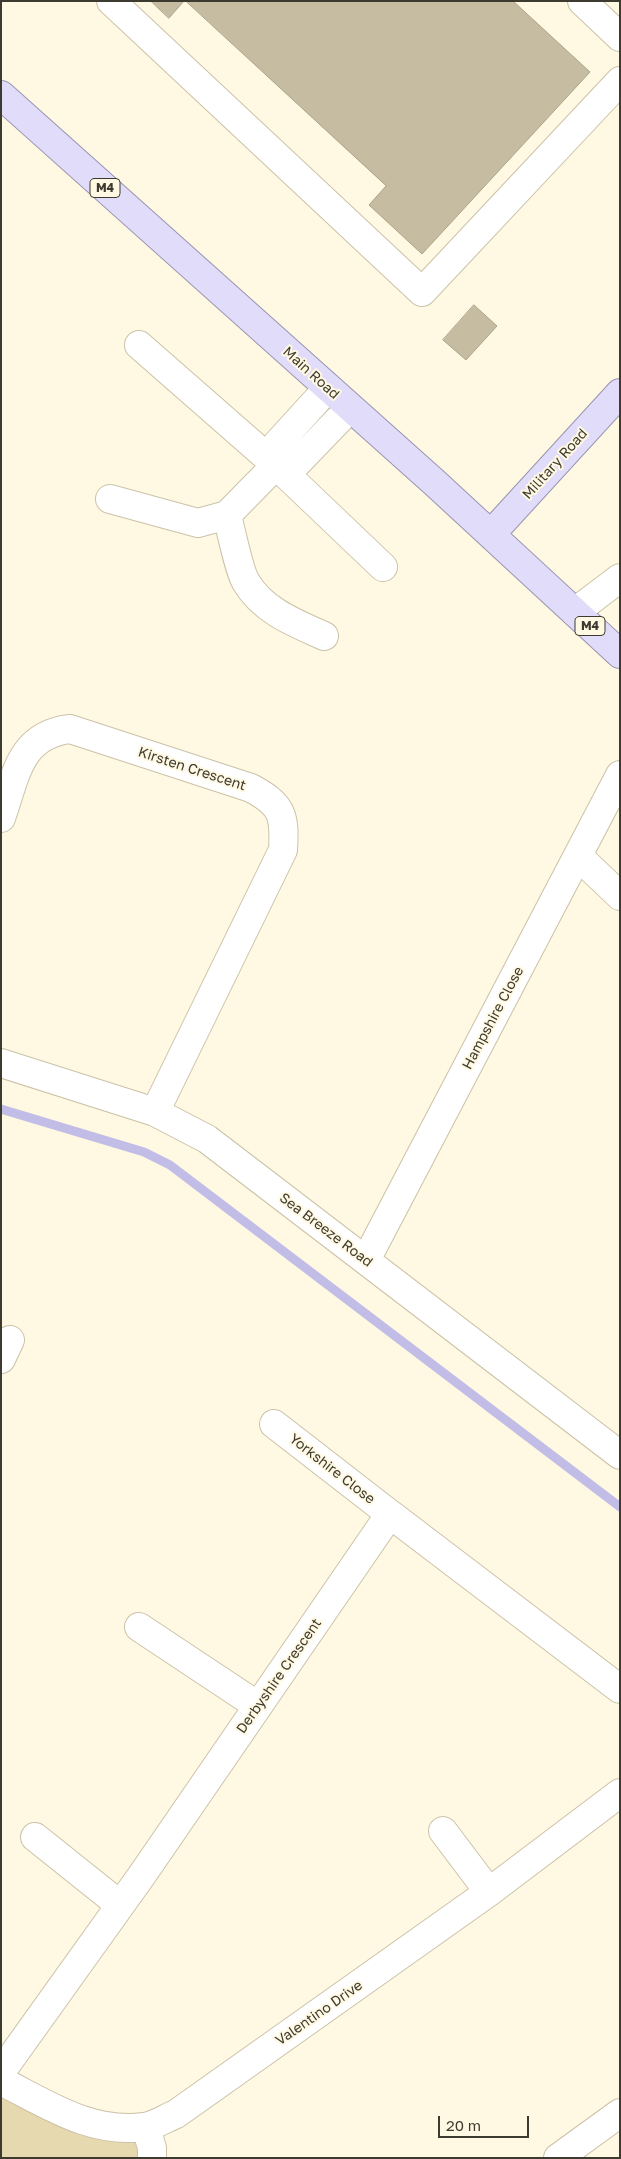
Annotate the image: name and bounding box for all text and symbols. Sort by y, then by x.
road number: M4 [90,178,120,198]
street label: Main Road [279,343,343,403]
street label: Military Road [519,425,591,503]
road number: M4 [575,616,605,636]
street label: Kirsten Crescent [136,744,248,794]
street label: Hampshire Close [459,964,527,1072]
street label: Sea Breeze Road [276,1189,376,1271]
street label: Yorkshire Close [286,1430,378,1508]
street label: Derbyshire Crescent [233,1615,325,1737]
street label: Valentino Drive [272,1977,366,2049]
scale bar [441,2106,532,2138]
text: 20 m [446,2116,481,2134]

